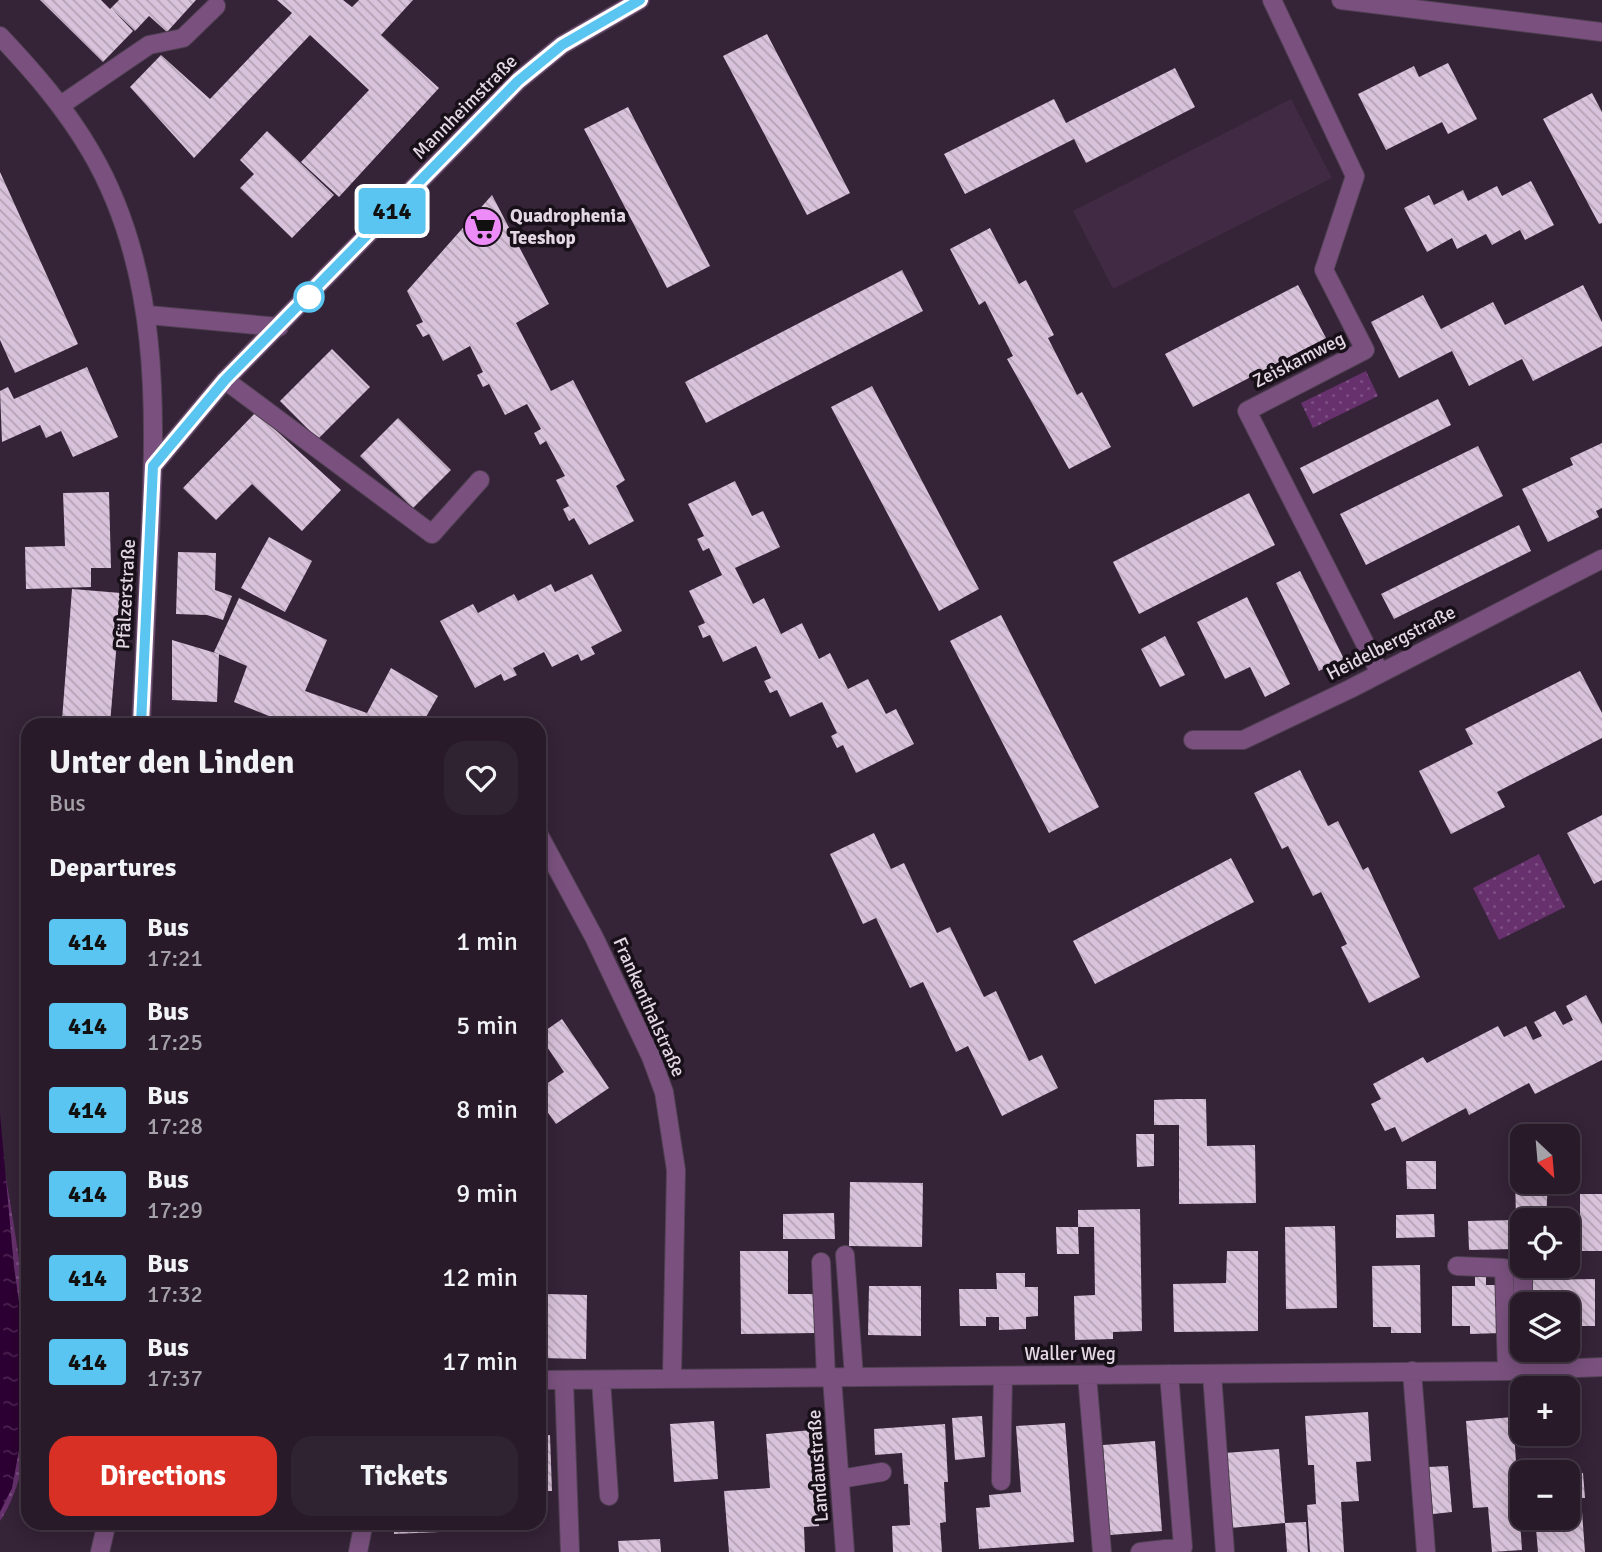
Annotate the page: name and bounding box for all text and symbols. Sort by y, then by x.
street label: Mannheimstraße [407,49,523,165]
line badge: 414 [352,188,432,234]
text: 414 [373,196,411,226]
place label: Quadrophenia Teeshop [510,204,626,250]
supermarket icon: Quadrophenia Teeshop [462,206,504,248]
unlabelled marker [294,282,324,312]
street label: Zeiskamweg [1249,327,1349,393]
street label: Pfälzerstraße [111,538,141,650]
street label: Heidelbergstraße [1322,600,1460,686]
button: heart [444,741,518,815]
text: Unter den Linden [49,742,294,783]
text: Bus [49,789,86,818]
text: Departures [49,852,176,884]
text: Bus [147,912,189,944]
text: 1 min [456,926,518,958]
text: 414 [68,927,107,957]
street label: Frankenthalstraße [607,933,691,1081]
text: 17:21 [147,944,203,973]
text: Bus [147,996,189,1028]
text: 5 min [456,1010,518,1042]
text: 414 [68,1011,107,1041]
text: 17:25 [147,1028,203,1057]
text: Bus [147,1080,189,1112]
text: 8 min [456,1094,518,1126]
text: 414 [68,1095,107,1125]
text: 17:28 [147,1112,203,1141]
north arrow [1510,1124,1580,1194]
map controls [1510,1124,1580,1530]
text: Bus [147,1164,189,1196]
text: 9 min [456,1178,518,1210]
text: 414 [68,1179,107,1209]
text: 17:29 [147,1196,203,1225]
button: locate [1510,1208,1580,1278]
text: Bus [147,1248,189,1280]
text: 12 min [442,1262,518,1294]
text: 414 [68,1263,107,1293]
text: 17:32 [147,1280,203,1309]
button: layers [1510,1292,1580,1362]
text: Bus [147,1332,189,1364]
street label: Waller Weg [1024,1342,1116,1366]
text: 17 min [442,1346,518,1378]
text: 414 [68,1347,107,1377]
text: 17:37 [147,1364,203,1393]
button: + [1510,1376,1580,1446]
street label: Landaustraße [802,1409,834,1523]
button: Directions [49,1436,277,1516]
button: Tickets [291,1436,518,1516]
button: − [1510,1460,1580,1530]

